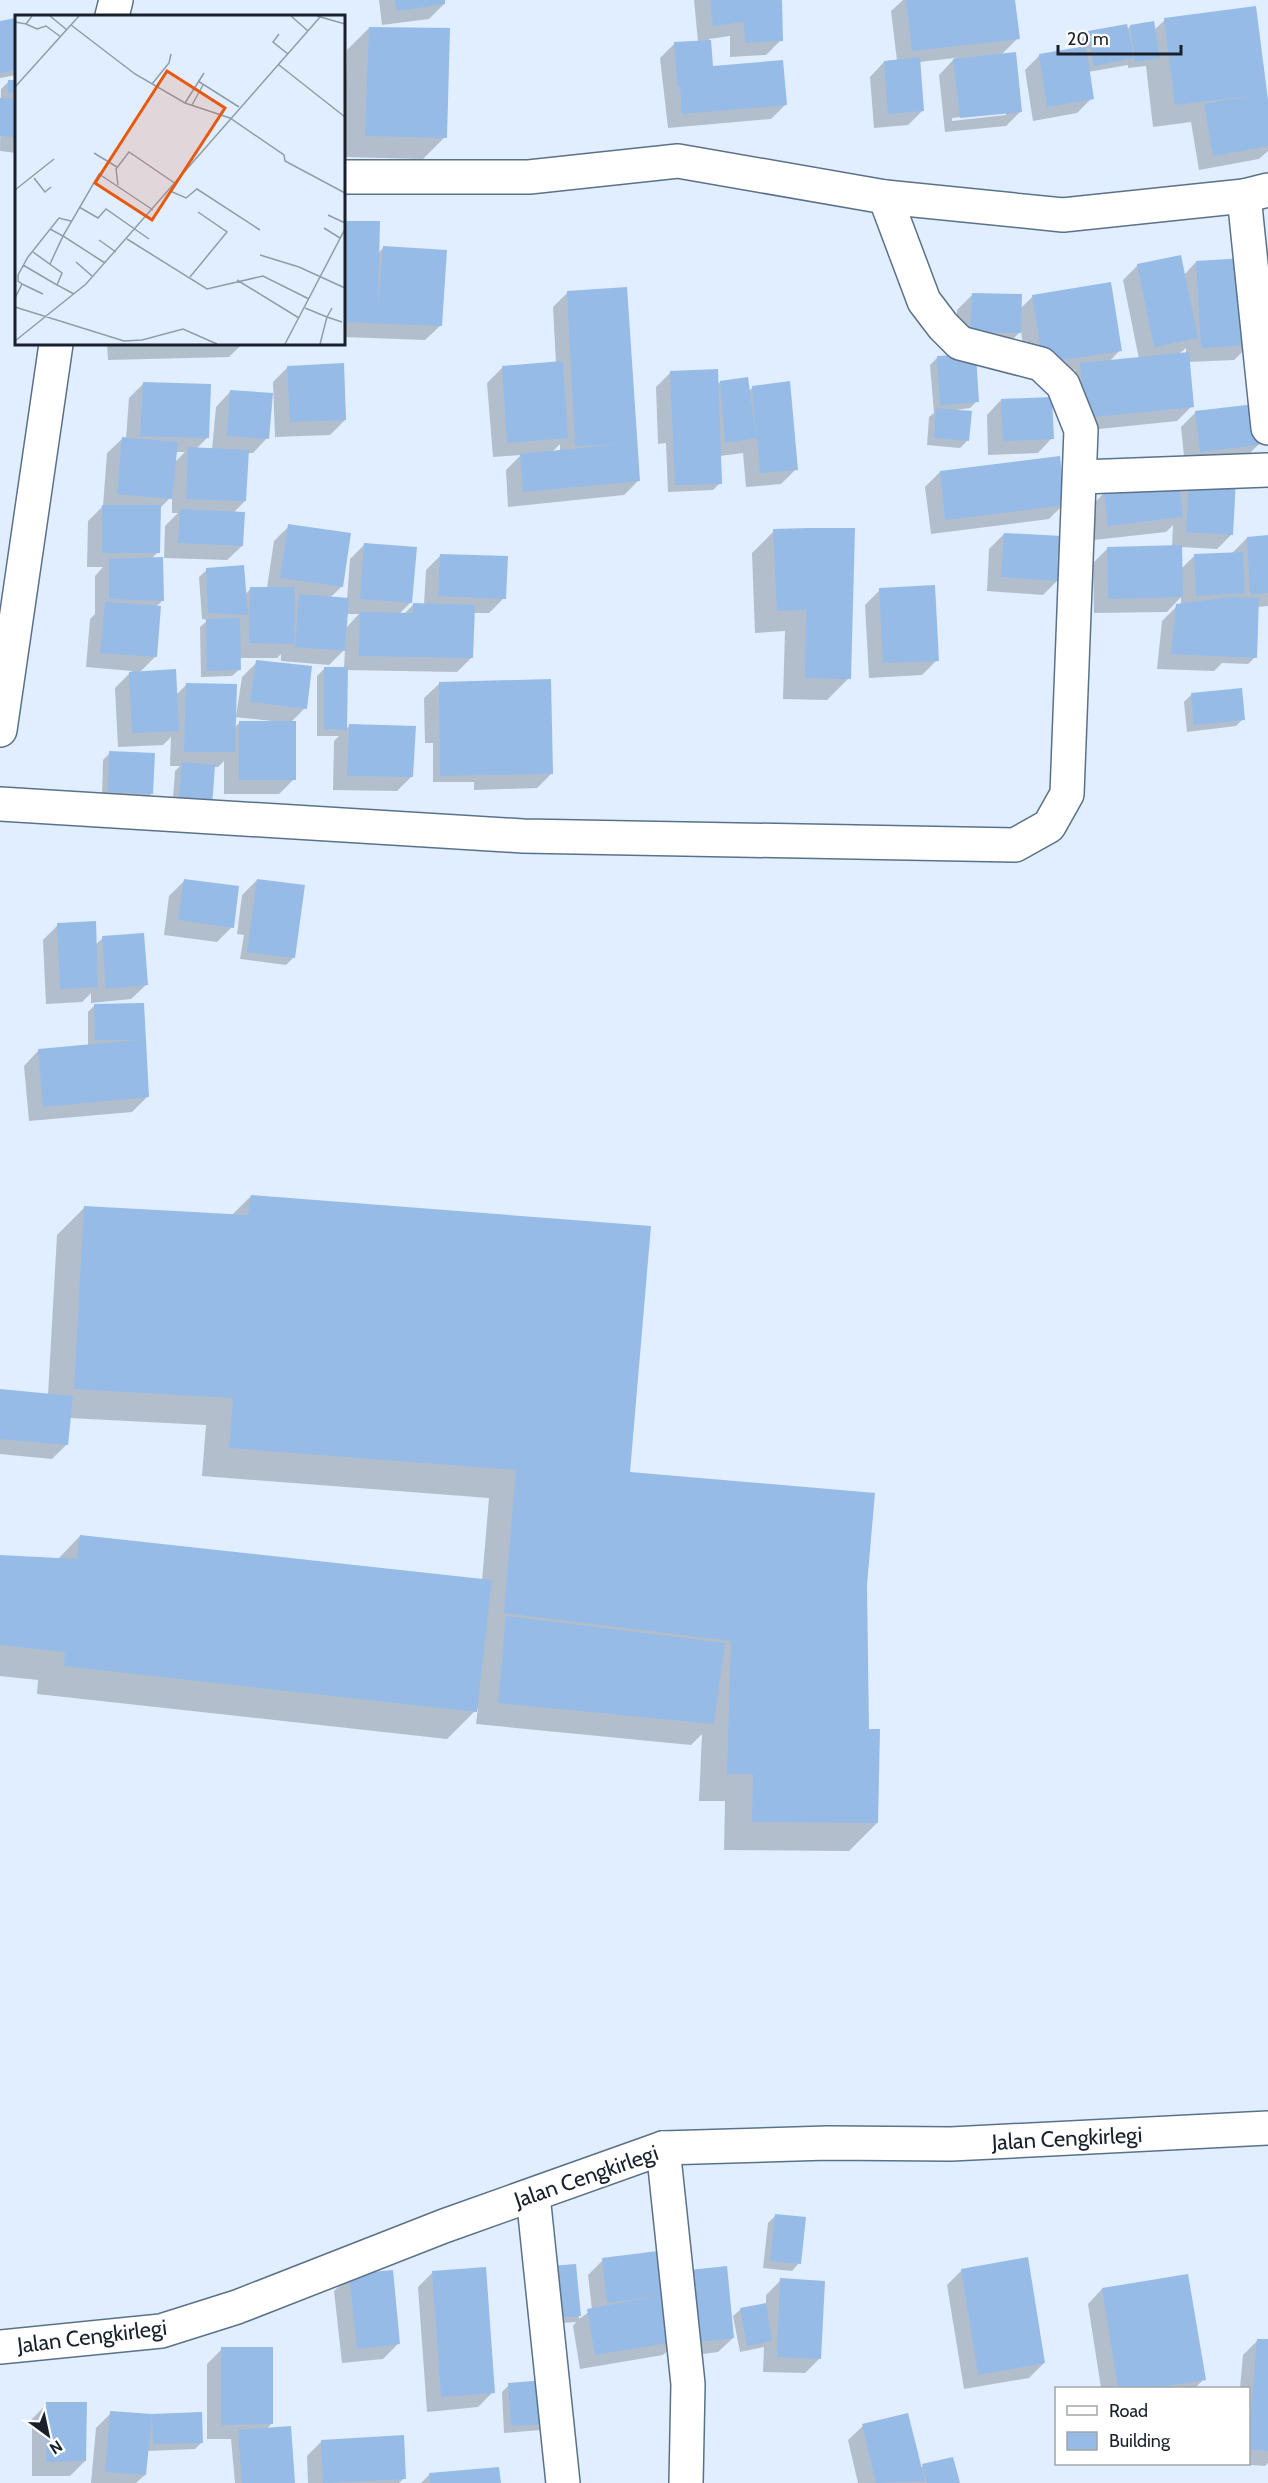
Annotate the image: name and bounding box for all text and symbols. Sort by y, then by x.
inset map [15,15,345,345]
scale bar [1058,18,1181,56]
text: 20 m [1067,28,1109,50]
street label: Jalan Cengkirlegi [990,2121,1143,2156]
street label: Jalan Cengkirlegi [510,2139,662,2214]
street label: Jalan Cengkirlegi [15,2314,168,2359]
legend [1055,2387,1250,2465]
text: Road [1109,2400,1148,2422]
north arrow [18,2405,78,2465]
text: Building [1109,2430,1171,2452]
text: N [46,2436,66,2458]

